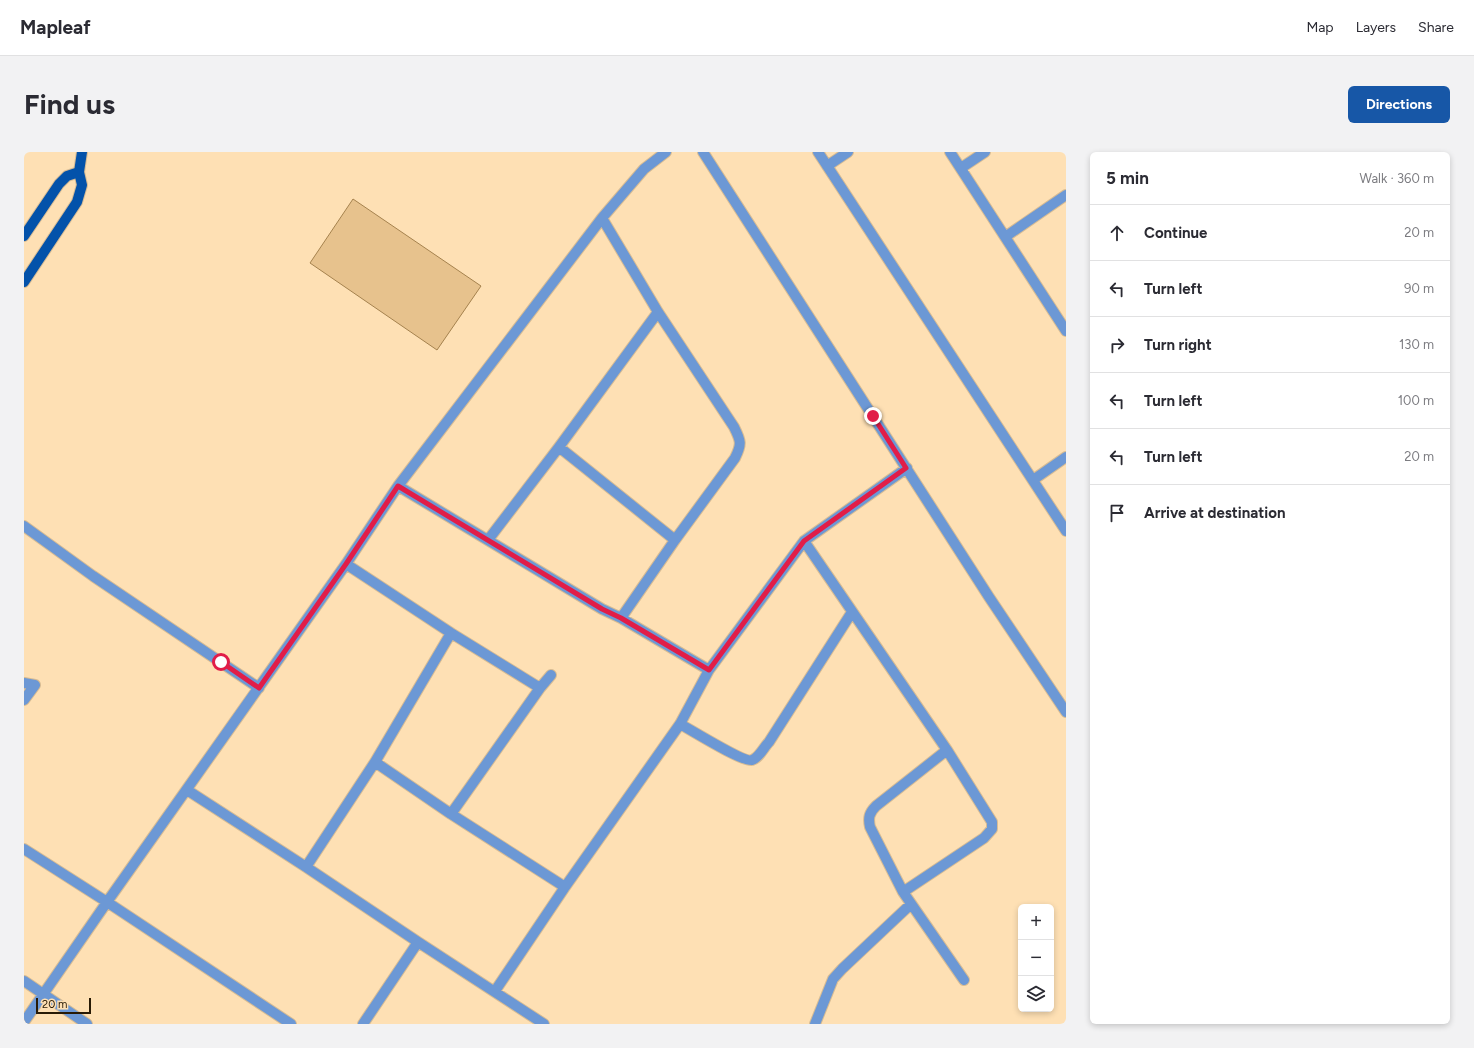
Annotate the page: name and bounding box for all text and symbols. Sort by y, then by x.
text: Mapleaf [20,16,91,39]
text: Map [1306,19,1334,36]
text: Layers [1356,19,1396,36]
text: Share [1418,19,1454,36]
button: Directions [1348,86,1450,123]
text: Find us [24,87,115,121]
text: 5 min [1106,168,1149,188]
text: Walk · 360 m [1359,171,1434,186]
icon: ahead [1106,222,1128,244]
text: Continue [1144,224,1207,242]
text: 20 m [1404,225,1434,240]
icon: left [1106,278,1128,300]
text: Turn left [1144,280,1202,298]
text: 90 m [1404,281,1434,296]
icon: right [1106,334,1128,356]
text: Turn right [1144,336,1212,354]
text: 130 m [1399,337,1434,352]
icon: left [1106,390,1128,412]
text: Turn left [1144,392,1202,410]
text: 100 m [1398,393,1434,408]
route end [864,407,882,425]
icon: left [1106,446,1128,468]
text: Turn left [1144,448,1202,466]
text: 20 m [1404,449,1434,464]
icon: arrive [1106,502,1128,524]
text: Arrive at destination [1144,504,1285,522]
route start [212,653,230,671]
map controls [1018,904,1054,1012]
button: + [1018,904,1054,940]
button: − [1018,940,1054,976]
button: layers [1018,976,1054,1012]
scale bar [36,996,91,1015]
text: 20 m [42,998,67,1011]

